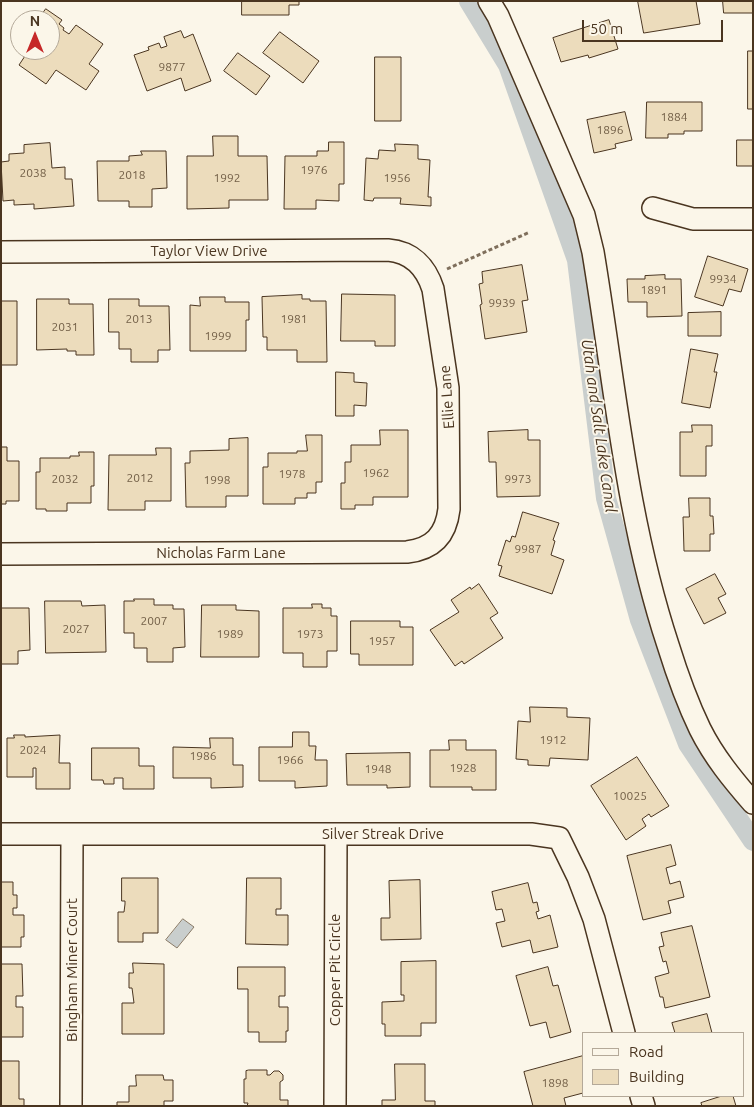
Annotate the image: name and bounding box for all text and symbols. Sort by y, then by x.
north arrow [10,10,60,60]
scale bar [584,10,725,42]
text: N [30,13,40,29]
text: 50 m [590,20,623,37]
house number: 9877 [158,60,186,74]
house number: 1884 [660,110,688,124]
house number: 1896 [596,123,624,137]
house number: 1976 [300,163,328,177]
house number: 2038 [19,166,47,180]
house number: 2018 [118,168,146,182]
house number: 1992 [213,171,241,185]
house number: 1956 [383,171,411,185]
street label: Taylor View Drive [151,242,267,260]
house number: 9934 [709,272,737,286]
house number: 1891 [640,283,668,297]
house number: 9939 [488,296,516,310]
house number: 2013 [125,312,153,326]
house number: 1981 [280,312,308,326]
house number: 2031 [51,320,79,334]
house number: 1999 [204,329,232,343]
water label: Utah and Salt Lake Canal [577,338,621,514]
street label: Ellie Lane [436,365,458,429]
house number: 1962 [362,466,390,480]
house number: 1978 [278,467,306,481]
house number: 2012 [126,471,154,485]
house number: 2032 [51,472,79,486]
house number: 9973 [504,472,532,486]
house number: 1998 [203,473,231,487]
house number: 9987 [514,542,542,556]
street label: Nicholas Farm Lane [156,544,286,562]
house number: 2007 [140,614,168,628]
house number: 2027 [62,622,90,636]
house number: 1989 [216,627,244,641]
house number: 1973 [296,627,324,641]
house number: 1957 [368,634,396,648]
house number: 1912 [539,733,567,747]
house number: 2024 [19,743,47,757]
house number: 1986 [189,749,217,763]
house number: 1966 [276,753,304,767]
house number: 1928 [449,761,477,775]
house number: 1948 [364,762,392,776]
house number: 10025 [613,789,647,803]
street label: Silver Streak Drive [322,825,444,843]
street label: Bingham Miner Court [63,898,81,1042]
street label: Copper Pit Circle [326,914,344,1026]
legend [582,1032,744,1097]
text: Road [629,1043,664,1060]
text: Building [629,1068,684,1085]
house number: 1898 [541,1076,569,1090]

